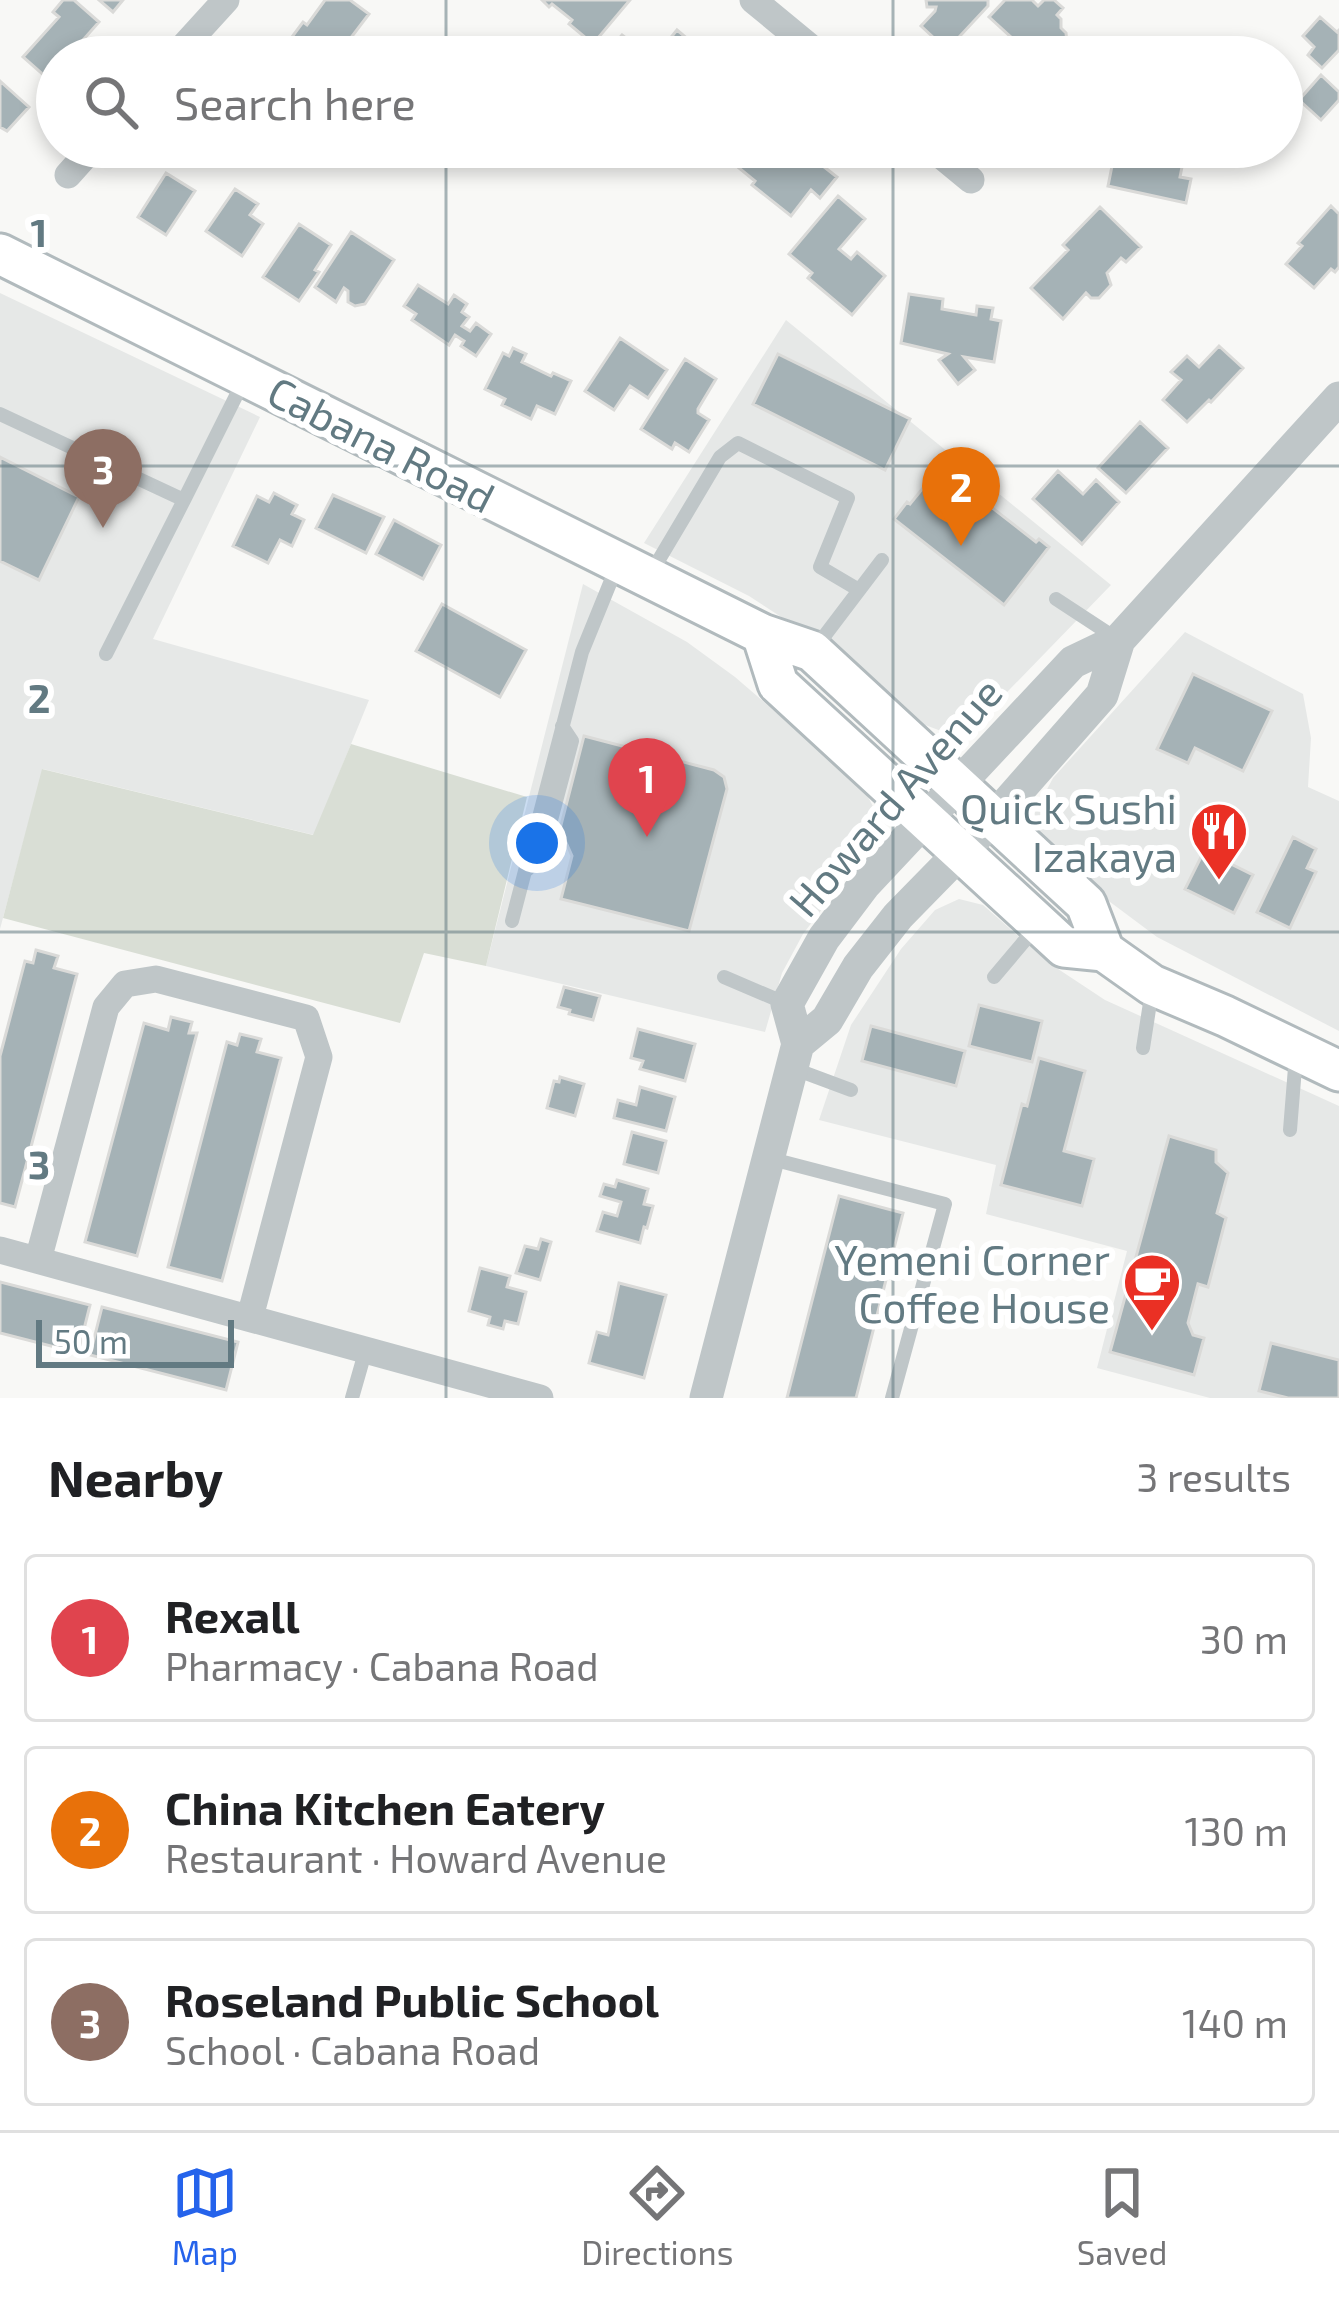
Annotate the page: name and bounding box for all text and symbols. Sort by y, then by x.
search box [36,36,1303,168]
icon: search [78,69,144,135]
text: Search here [174,75,416,129]
text: 1 [31,208,47,255]
street label: Cabana Road [260,365,504,521]
pin: 3 [64,429,142,528]
pin: 2 [922,447,1000,546]
street label: Howard Avenue [777,667,1011,925]
text: 2 [28,674,50,721]
pin: 1 [608,738,686,837]
place label: Quick Sushi Izakaya [960,782,1177,880]
restaurant icon: Quick Sushi Izakaya [1188,800,1250,882]
your location [507,813,567,873]
text: 3 [28,1140,50,1187]
place label: Yemeni Corner Coffee House [834,1233,1110,1331]
cafe icon: Yemeni Corner Coffee House [1121,1251,1183,1333]
scale bar [36,1314,234,1367]
text: 50 m [54,1321,128,1361]
text: Nearby [48,1446,223,1507]
text: 3 results [1137,1453,1291,1500]
text: Rexall [165,1588,300,1642]
text: 1 [82,1615,98,1662]
text: 30 m [1200,1615,1288,1662]
text: Pharmacy · Cabana Road [165,1642,599,1689]
text: China Kitchen Eatery [165,1780,605,1834]
text: 2 [79,1807,101,1854]
text: 130 m [1184,1807,1288,1854]
text: Restaurant · Howard Avenue [165,1834,667,1881]
text: Roseland Public School [165,1972,659,2026]
text: 3 [79,1999,101,2046]
text: 140 m [1182,1999,1288,2046]
text: School · Cabana Road [165,2026,540,2073]
tab: Map [172,2160,238,2272]
tab: Directions [581,2160,733,2272]
tab: Saved [1077,2160,1167,2272]

